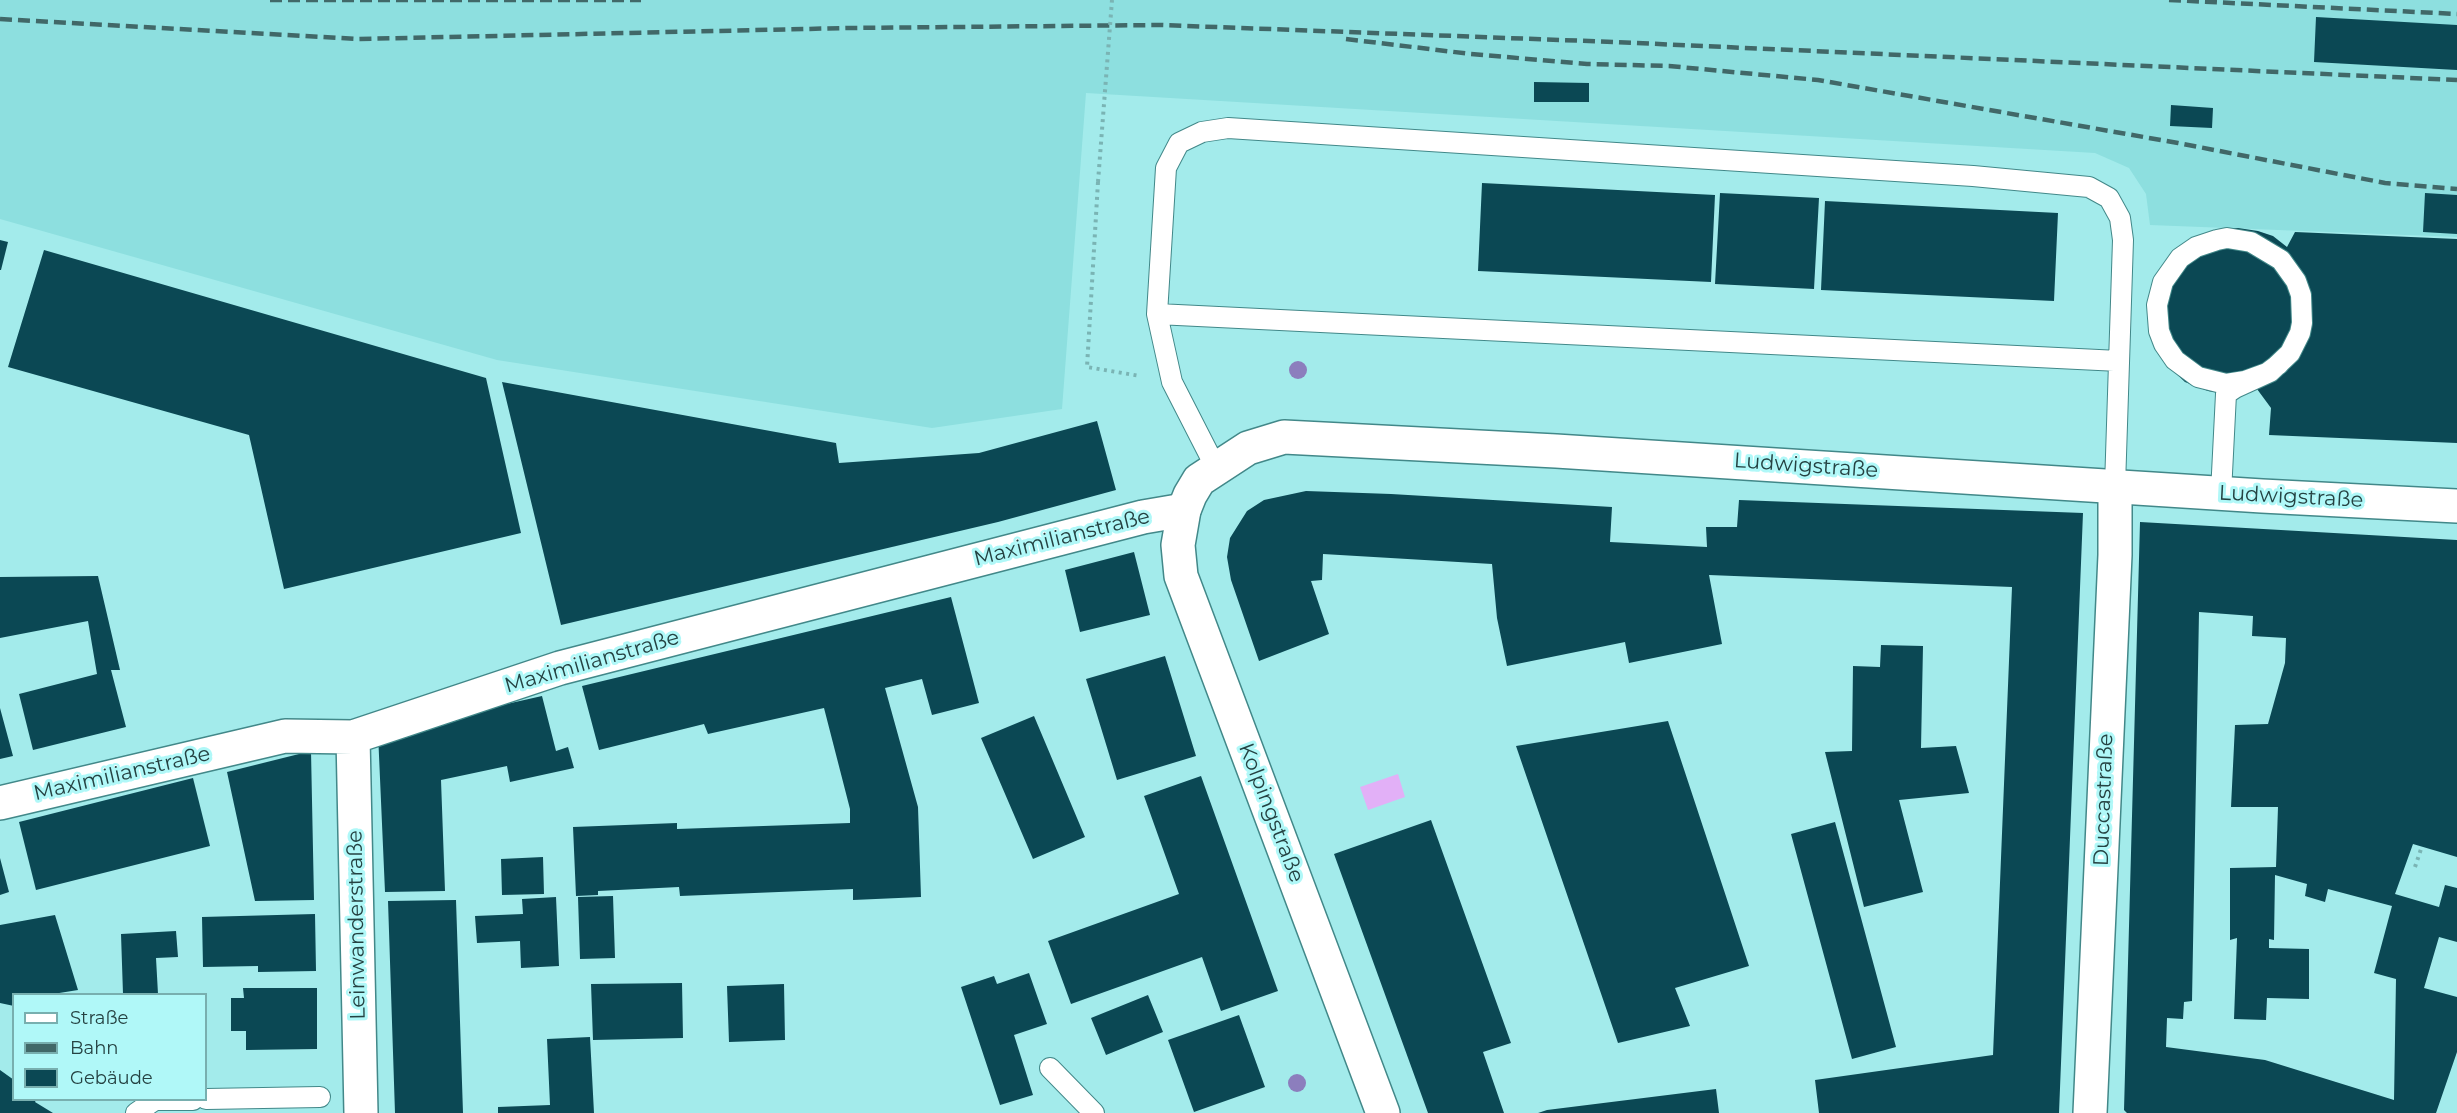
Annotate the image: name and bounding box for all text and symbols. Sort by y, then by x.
street label: Ludwigstraße [1733,448,1879,484]
street label: Ludwigstraße [2218,481,2364,513]
street label: Maximilianstraße [971,504,1153,572]
street label: Maximilianstraße [502,625,682,699]
street label: Duccastraße [2089,733,2119,867]
street label: Kolpingstraße [1233,740,1309,886]
street label: Maximilianstraße [31,741,213,807]
street label: Leinwanderstraße [343,830,371,1020]
legend [12,993,207,1101]
text: Straße [70,1007,128,1029]
text: Bahn [70,1037,119,1059]
text: Gebäude [70,1067,153,1089]

